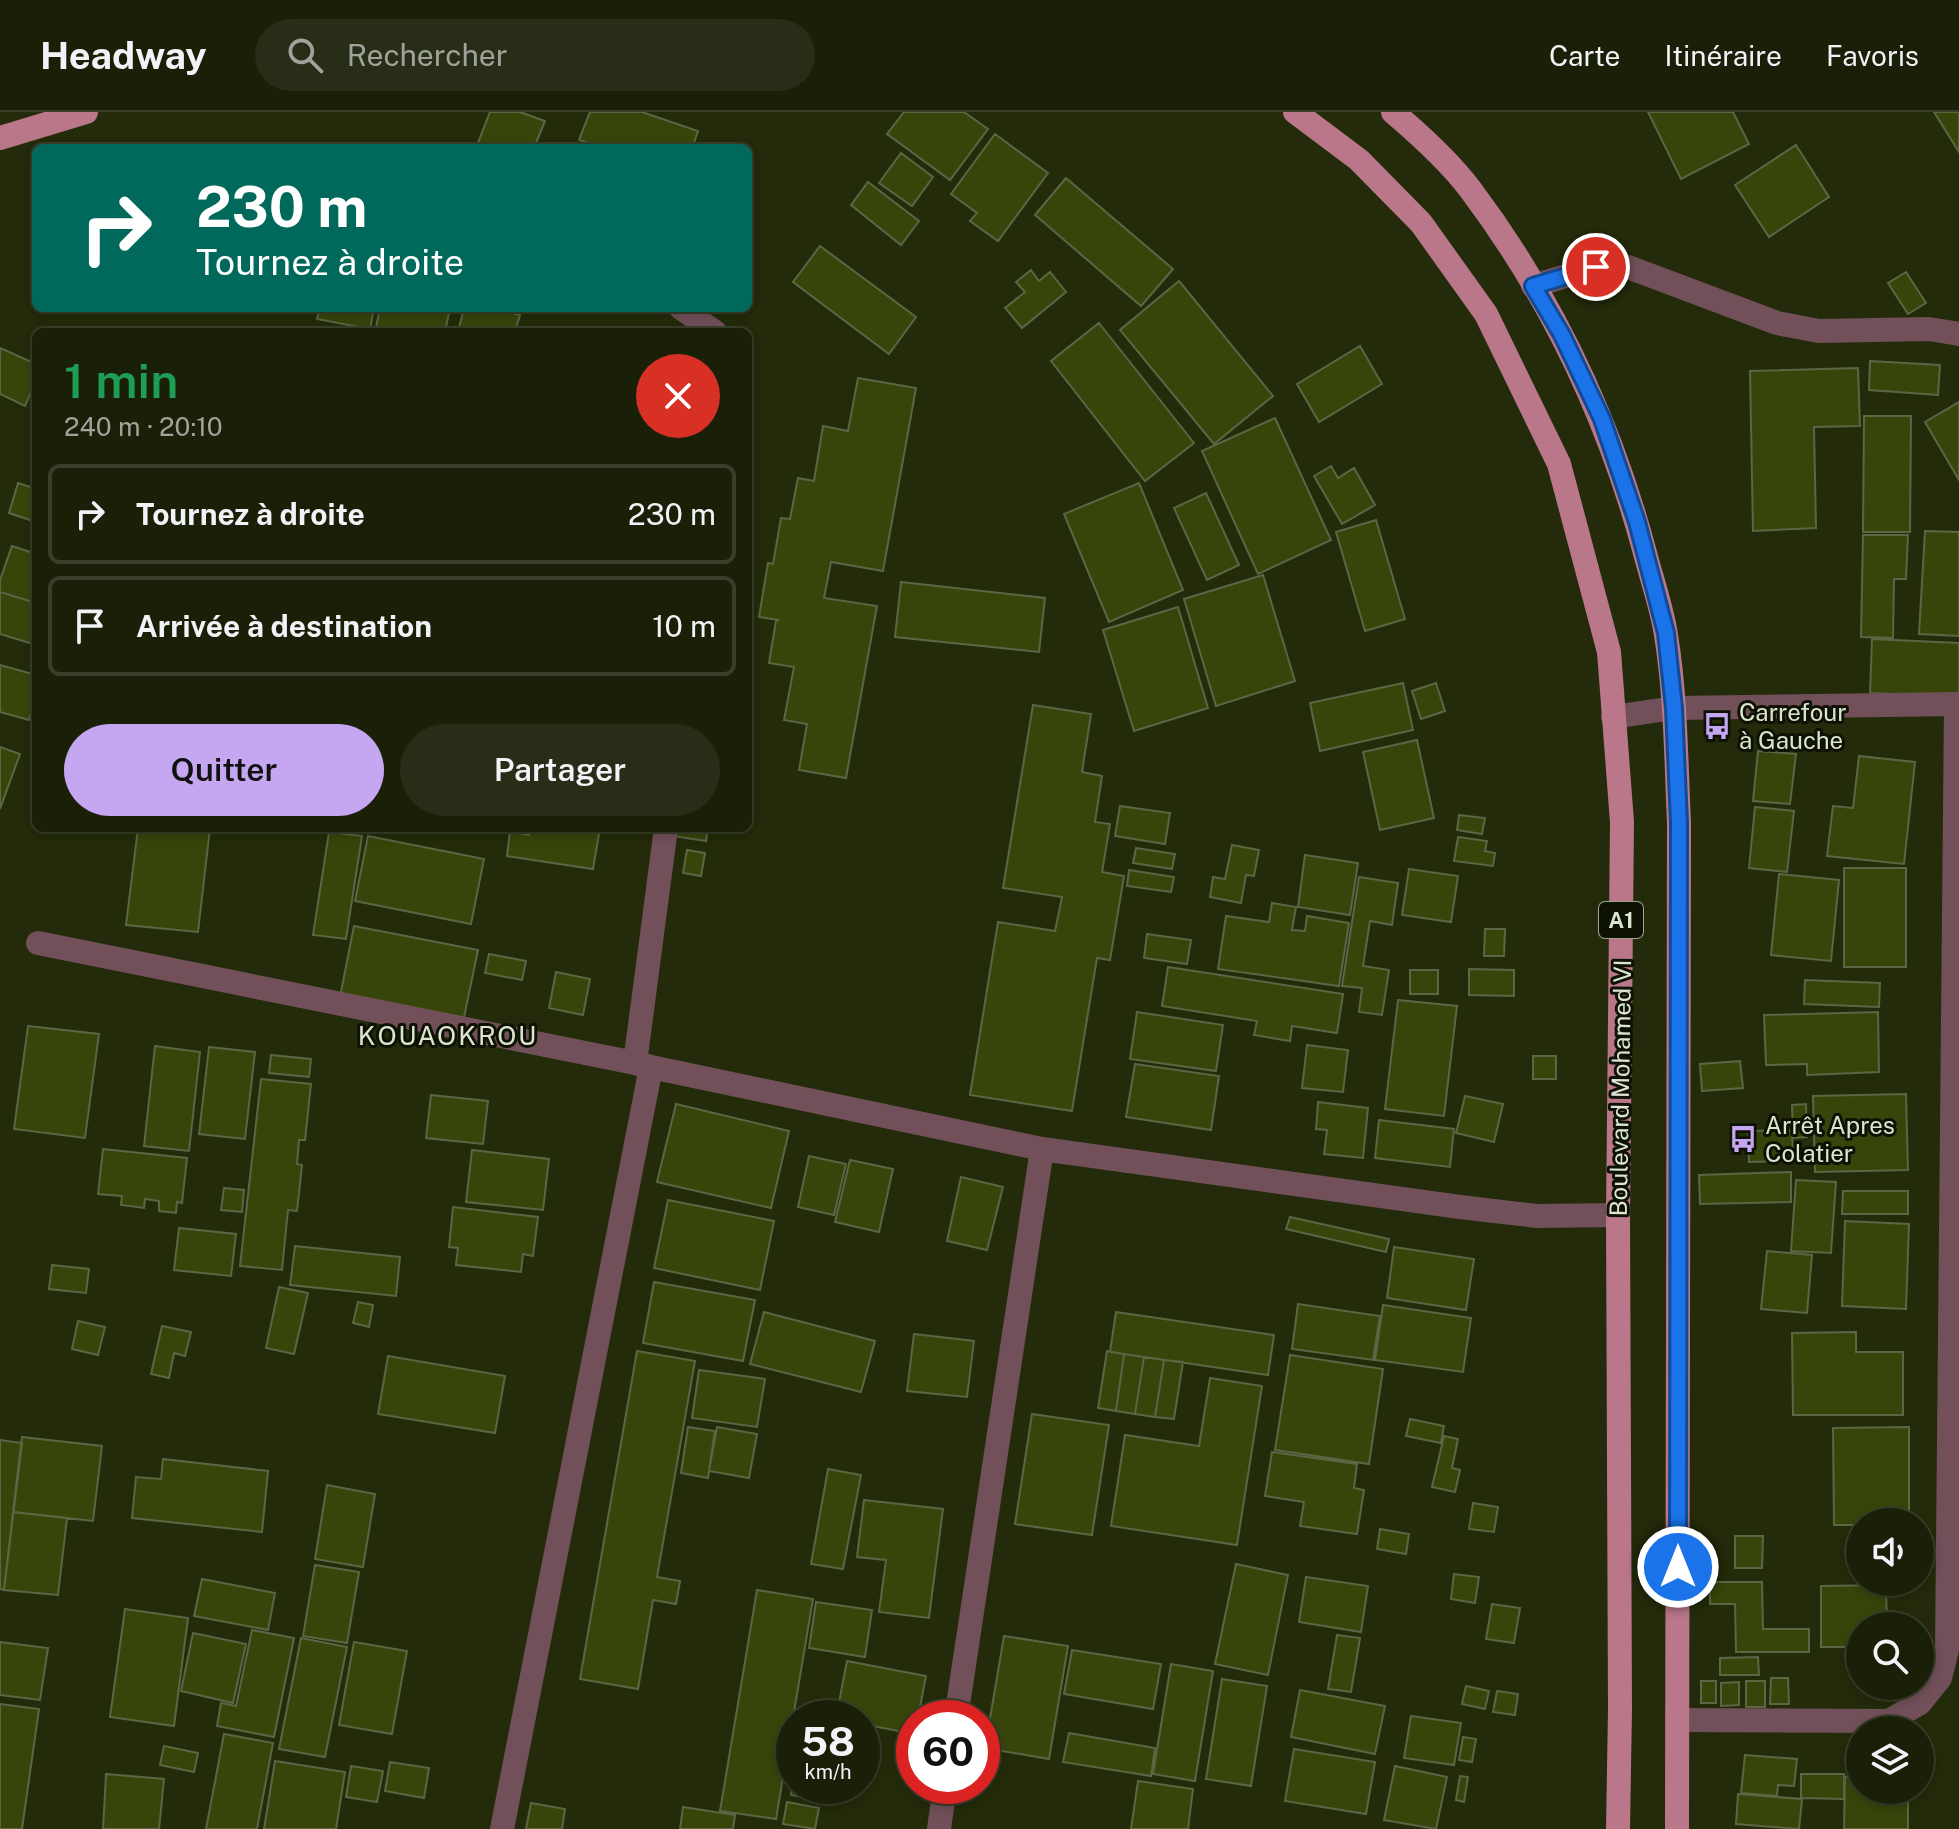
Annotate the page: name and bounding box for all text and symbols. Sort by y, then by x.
search box [255,19,815,91]
text: Headway [40,33,207,78]
icon: search [283,33,327,77]
text: Rechercher [347,37,507,73]
text: Carte [1549,39,1620,72]
text: Itinéraire [1664,39,1782,72]
text: Favoris [1826,39,1919,72]
text: 230 m [196,174,368,240]
icon: right [64,176,168,280]
pin [1562,233,1630,301]
text: Tournez à droite [196,241,464,283]
icon: arrive [1574,245,1618,289]
text: 1 min [64,352,178,409]
button: close [636,354,720,438]
text: 240 m · 20:10 [64,411,223,442]
icon: right [68,492,112,536]
text: Tournez à droite [136,496,365,532]
text: 230 m [628,496,716,532]
icon: arrive [68,604,112,648]
text: Arrivée à destination [136,608,432,644]
text: 10 m [652,608,716,644]
place label: Carrefour à Gauche [1739,698,1847,754]
bus stop icon: Carrefour à Gauche [1702,711,1732,741]
button: Quitter [64,724,384,816]
button: Partager [400,724,720,816]
road number: A1 [1599,902,1643,938]
street label: Boulevard Mohamed VI [1604,959,1636,1217]
district label: KOUAOKROU [358,1020,538,1051]
place label: Arrêt Apres Colatier [1765,1111,1895,1167]
bus stop icon: Arrêt Apres Colatier [1728,1124,1758,1154]
map controls [1846,1508,1934,1804]
button: sound [1846,1508,1934,1596]
position arrow [1636,1525,1720,1609]
button: search [1846,1612,1934,1700]
speed limit sign: 60 [896,1700,1000,1804]
button: layers [1846,1716,1934,1804]
text: 58 [801,1718,855,1765]
text: km/h [804,1760,852,1784]

